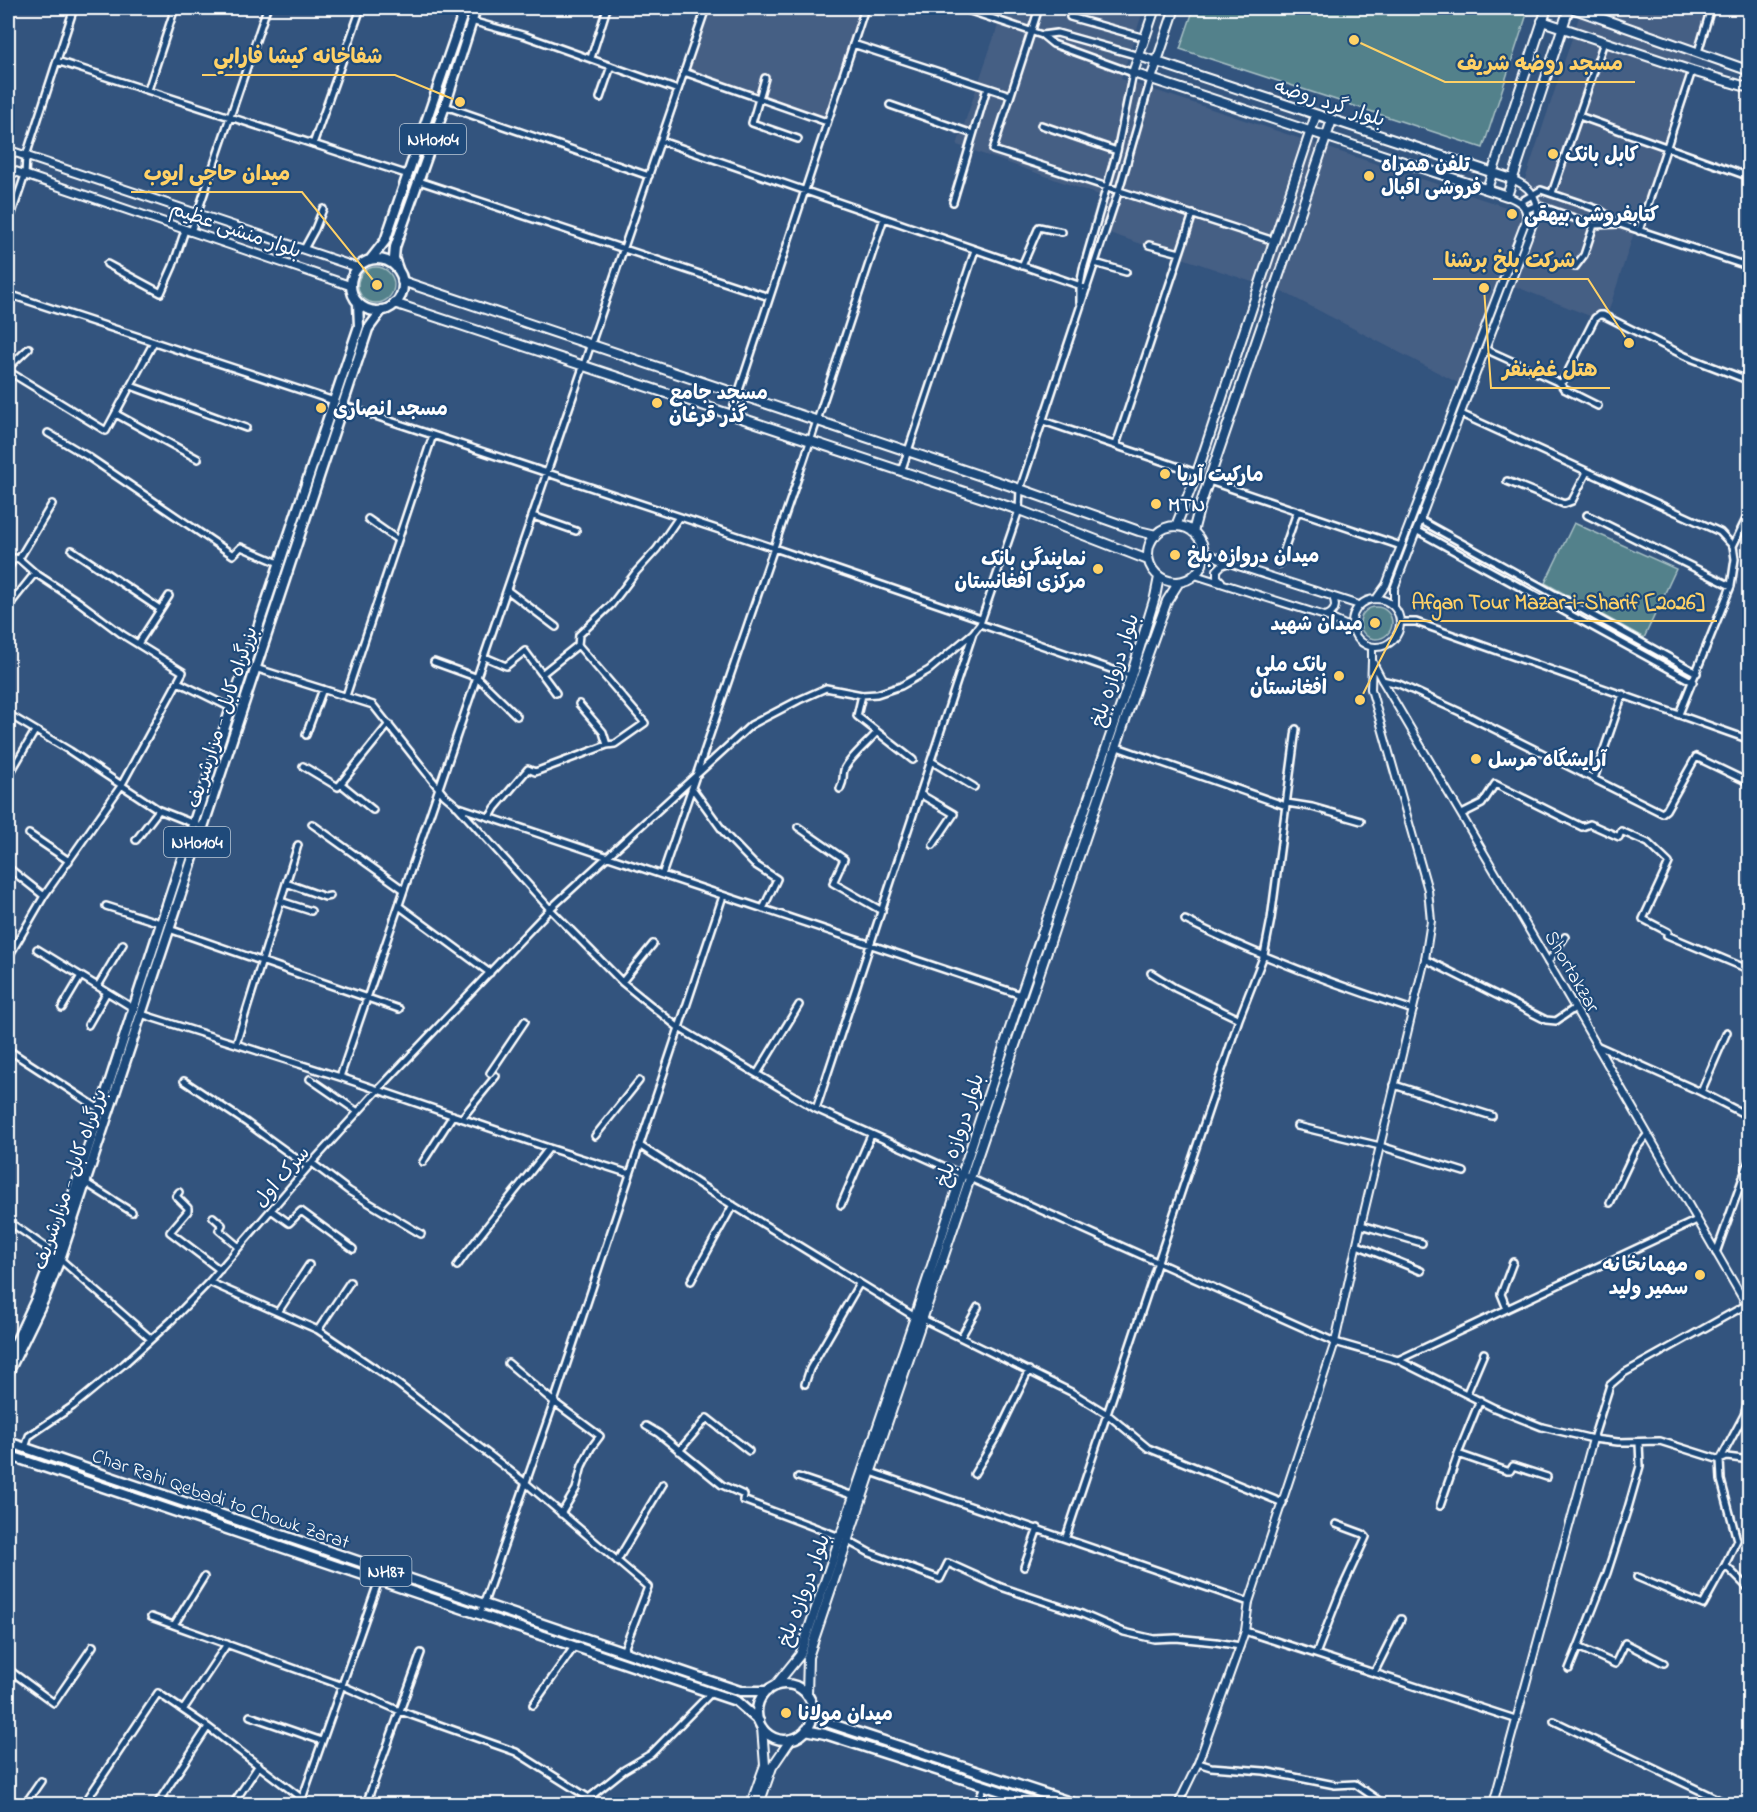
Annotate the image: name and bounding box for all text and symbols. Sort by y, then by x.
callout: شفاخانه كيشا فارابي [202,36,395,75]
text: شفاخانه كيشا فارابي [214,43,382,75]
callout: مسجد روضه شریف [1445,43,1635,82]
text: مسجد روضه شریف [1457,50,1623,80]
street label: بلوار گرد روضه [1270,73,1388,136]
road number: NH0104 [400,124,466,154]
place label: کابل بانک [1565,142,1639,171]
marker: کابل بانک [1546,147,1560,161]
place label: تلفن همراه فروشی اقبال [1381,152,1482,204]
callout: میدان حاجی ایوب [131,153,302,192]
text: میدان حاجی ایوب [144,160,290,190]
marker: تلفن همراه فروشی اقبال [1362,169,1376,183]
street label: بلوار منشی عظیم [166,195,305,267]
place label: کتابفروشی بیهقی [1524,202,1659,231]
marker: کتابفروشی بیهقی [1505,207,1519,221]
callout: شرکت بلخ برشنا [1433,240,1588,279]
text: شرکت بلخ برشنا [1445,247,1575,277]
callout: هتل غضنفر [1491,349,1610,388]
text: هتل غضنفر [1501,356,1598,386]
place label: مسجد جامع گذر قرغان [669,380,768,432]
place label: مسجد انصاری [333,396,448,425]
marker: مسجد جامع گذر قرغان [650,396,664,410]
marker: مسجد انصاری [314,401,328,415]
place label: مارکیت آریا [1177,462,1264,491]
marker: مارکیت آریا [1158,467,1172,481]
place label: MTN [1168,492,1205,521]
marker: MTN [1149,497,1163,511]
place label: میدان دروازه بلخ [1187,543,1319,572]
place label: نمایندگی بانک مرکزی افغانستان [955,546,1086,598]
marker: میدان دروازه بلخ [1168,548,1182,562]
marker: نمایندگی بانک مرکزی افغانستان [1091,562,1105,576]
callout: Afgan Tour Mazar-i-Sharif [2026] [1400,582,1717,621]
text: Afgan Tour Mazar-i-Sharif [2026] [1411,589,1705,621]
street label: بلوار دروازه بلخ [1084,610,1148,731]
place label: میدان شهید [1271,611,1363,640]
marker: میدان شهید [1368,616,1382,630]
street label: بزرگراه کابل - مزارشریف [180,623,266,812]
place label: بانک ملی افغانستان [1250,652,1327,704]
marker: بانک ملی افغانستان [1332,669,1346,683]
place label: آرایشگاه مرسل [1488,747,1608,776]
marker: آرایشگاه مرسل [1469,752,1483,766]
road number: NH0104 [164,827,230,857]
street label: Shortakzar [1536,926,1606,1019]
street label: بلوار دروازه بلخ [929,1070,993,1191]
street label: بزرگراه کابل - مزارشریف [27,1085,116,1274]
street label: سرک اول [248,1140,318,1215]
place label: مهمانخانه سمیر ولید [1603,1252,1688,1304]
marker: مهمانخانه سمیر ولید [1693,1268,1707,1282]
street label: Char Rahi Qebadi to Chowk Zarat [87,1443,353,1558]
street label: بلوار دروازه بلخ [772,1531,839,1651]
road number: NH87 [360,1556,412,1586]
place label: میدان مولانا [798,1701,893,1730]
marker: میدان مولانا [779,1706,793,1720]

